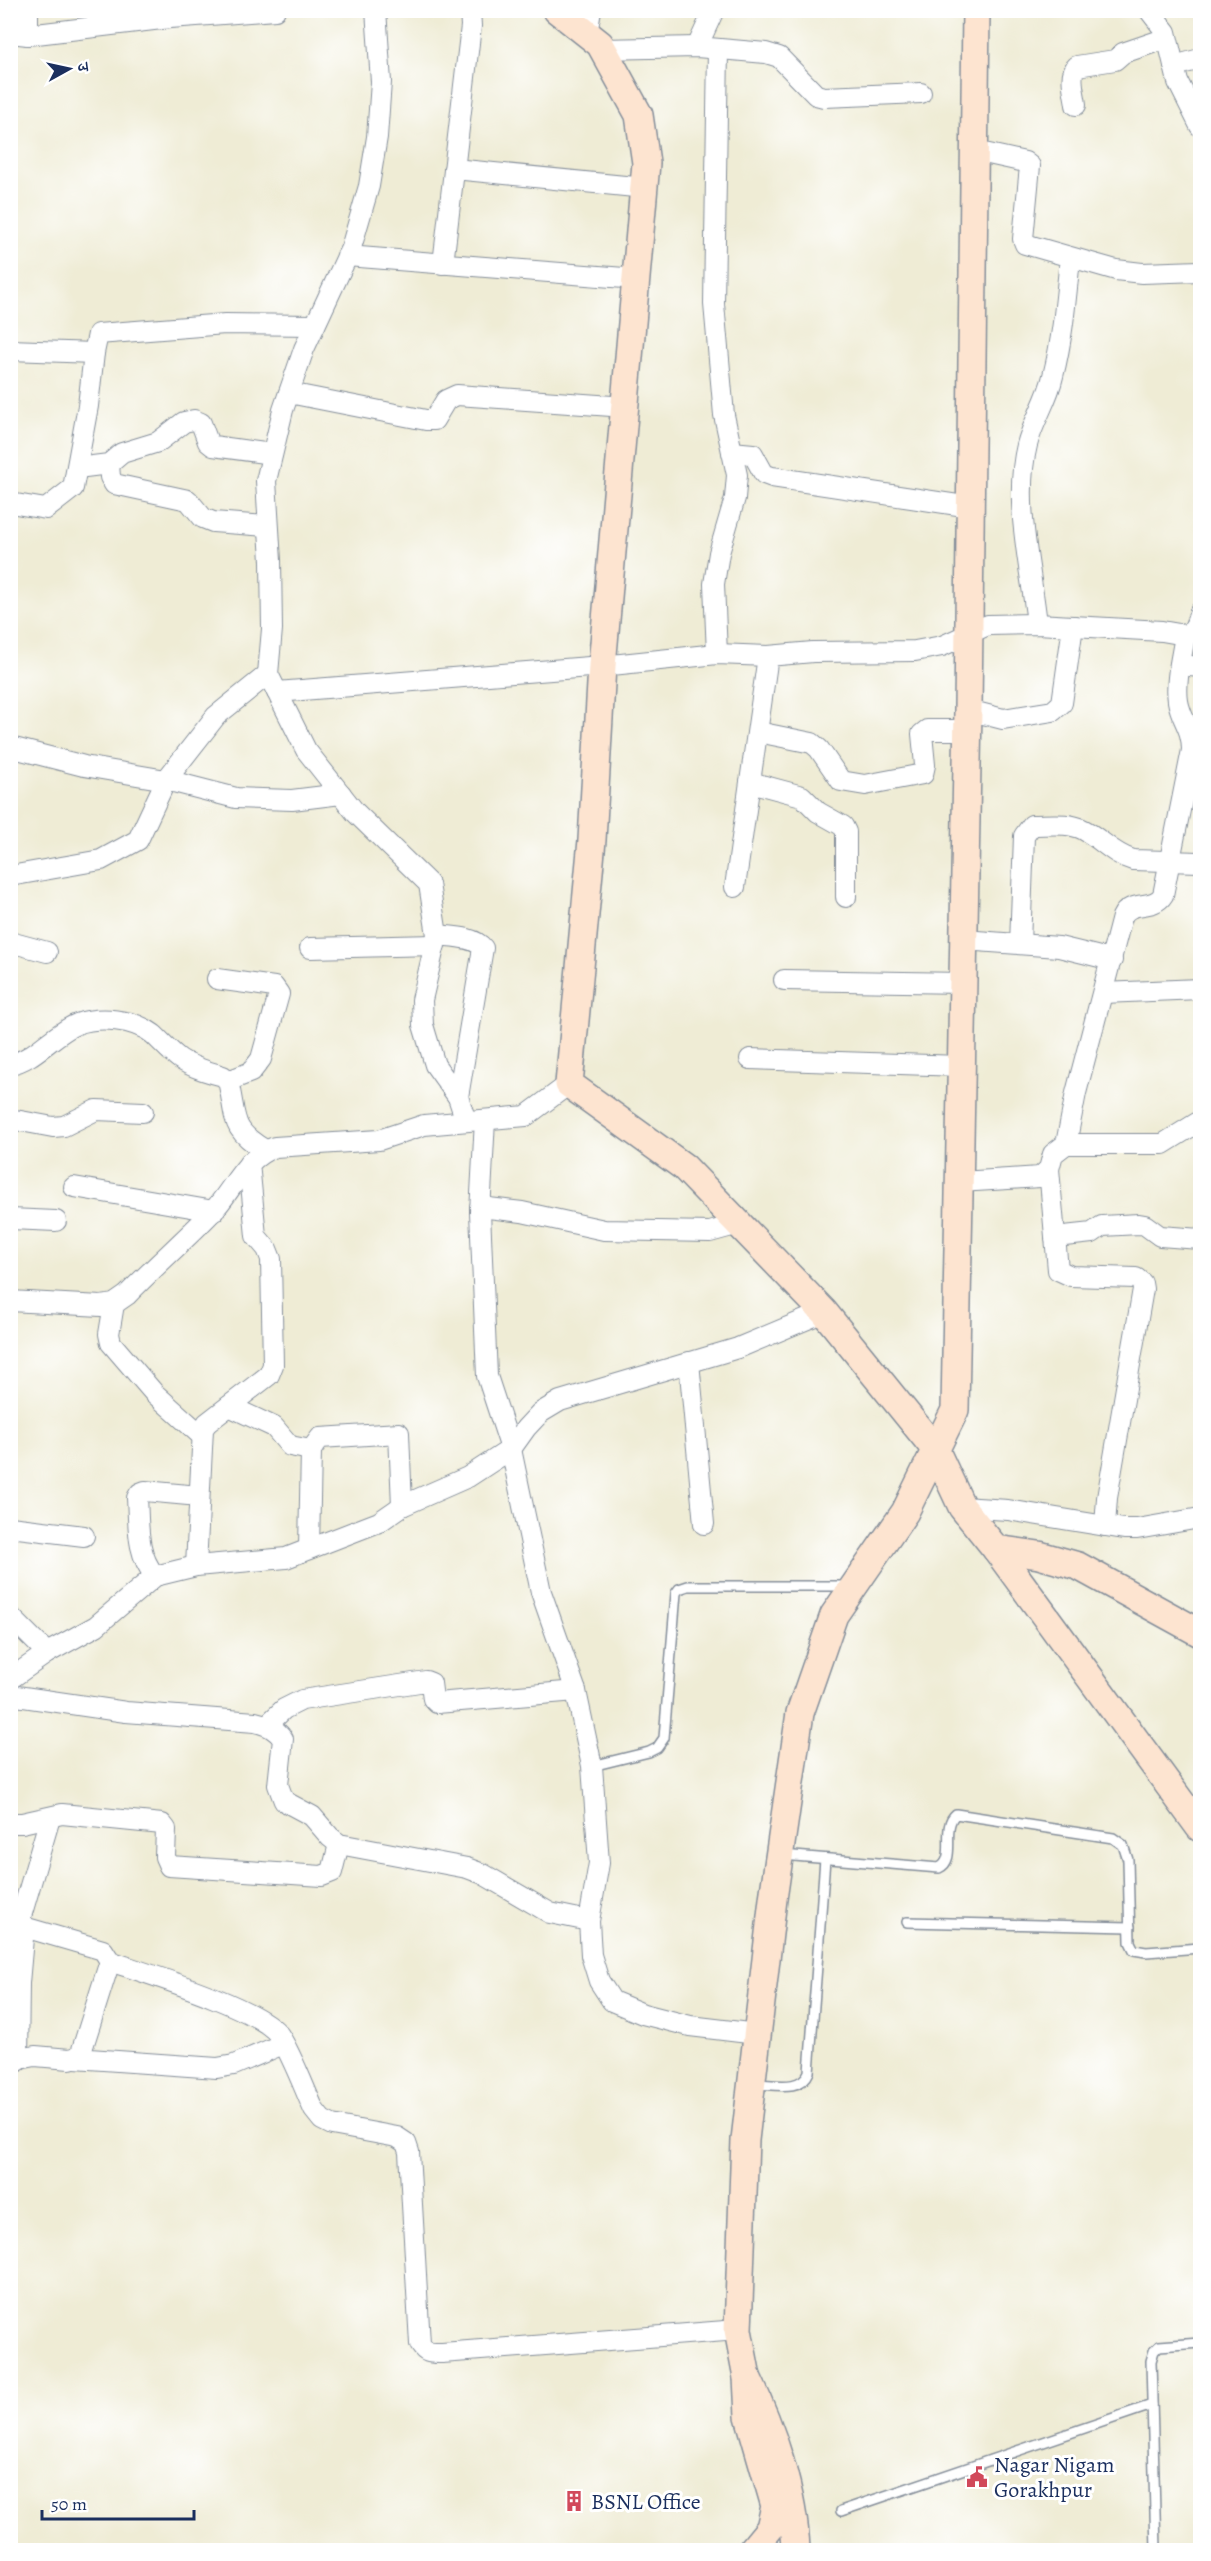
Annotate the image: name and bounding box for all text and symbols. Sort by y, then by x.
north arrow [39,39,99,99]
text: उ [71,60,95,74]
place label: Nagar Nigam Gorakhpur [994,2450,1115,2505]
public building icon: Nagar Nigam Gorakhpur [965,2465,989,2489]
scale bar [42,2483,194,2521]
place label: BSNL Office [591,2487,701,2517]
building icon: BSNL Office [562,2489,586,2513]
text: 50 m [51,2492,87,2516]

